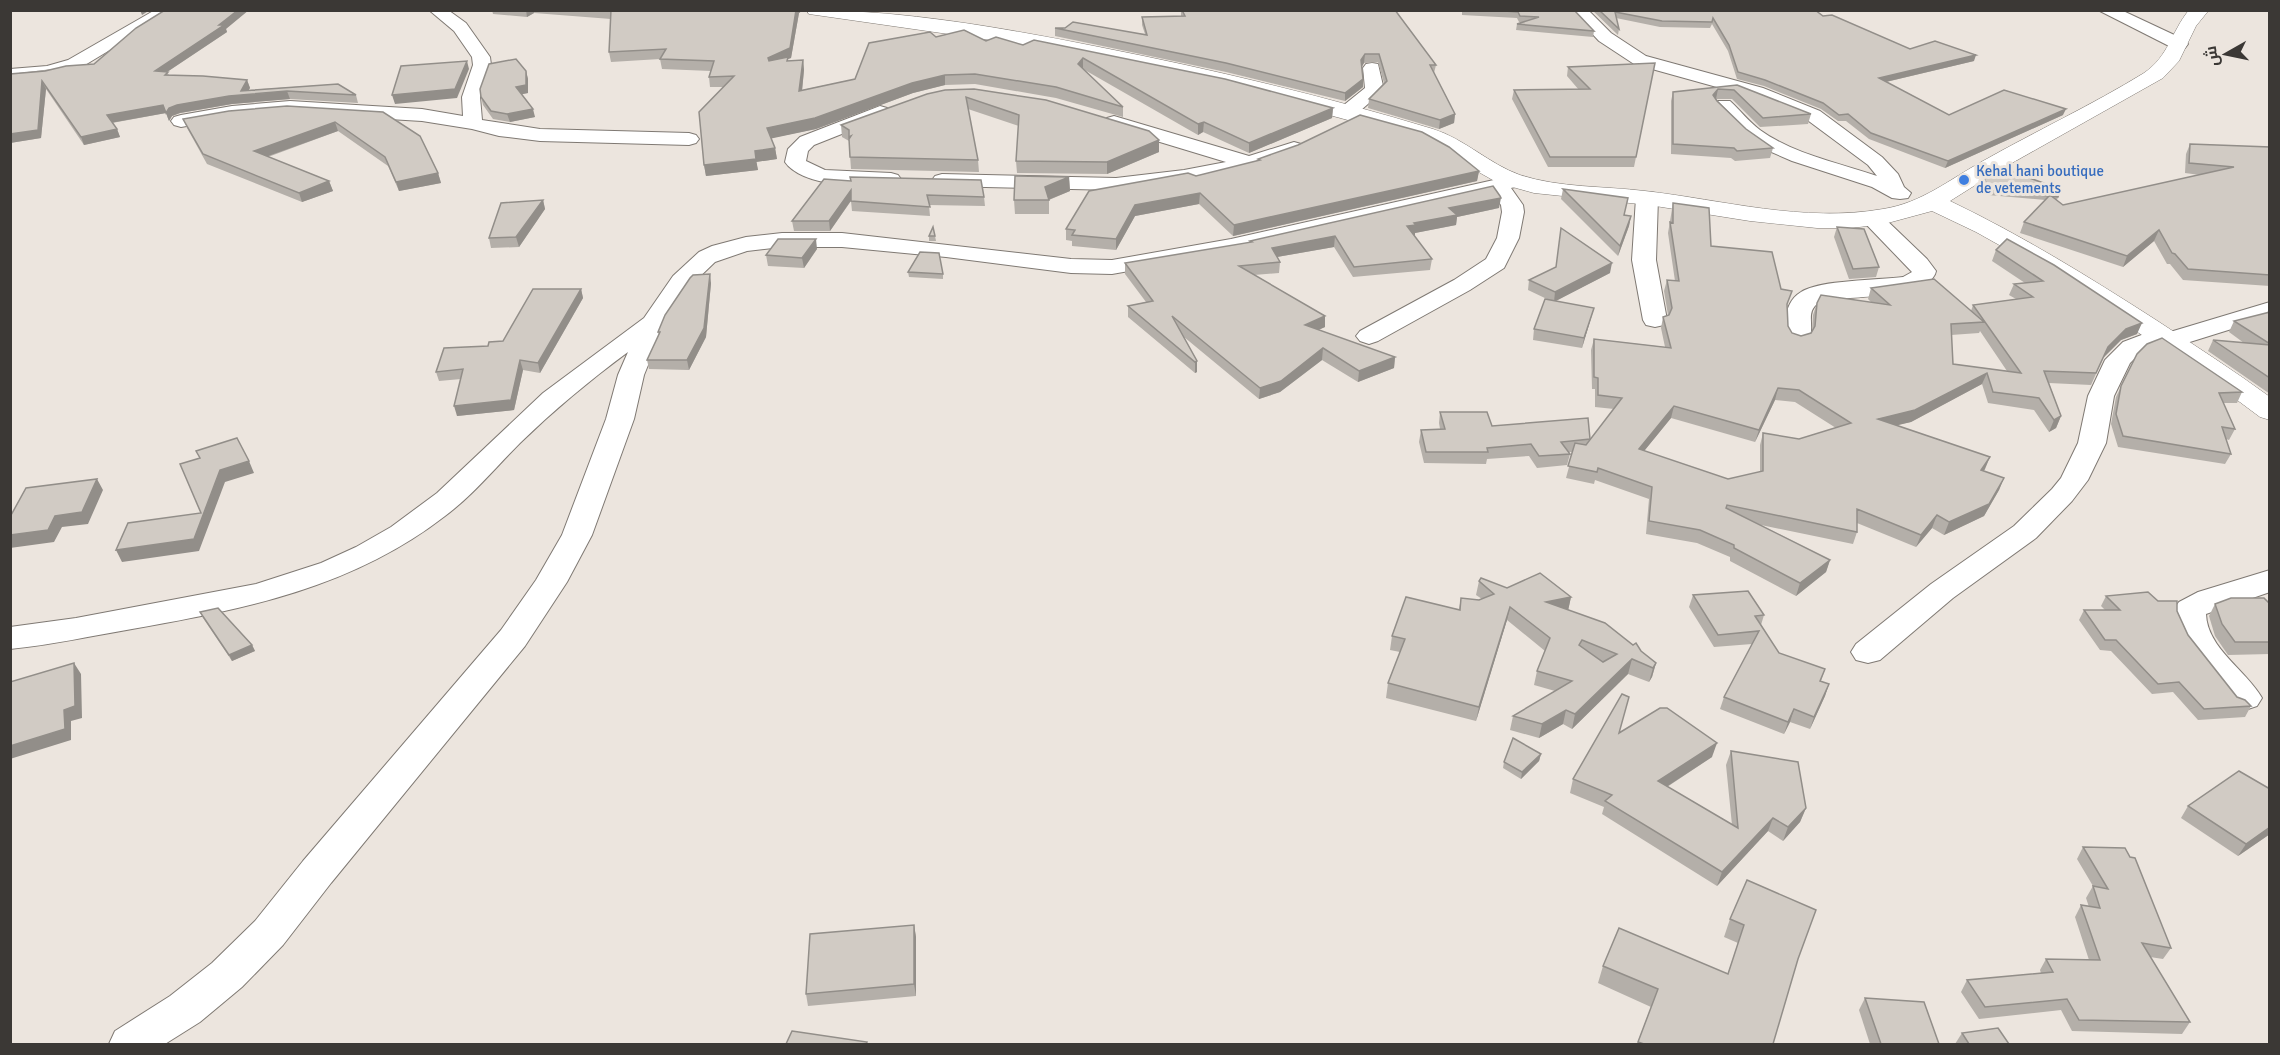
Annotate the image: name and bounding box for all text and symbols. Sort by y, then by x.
north arrow [2196,24,2256,84]
text: ش [2201,44,2224,68]
place label: Kehal hani boutique de vetements [1976,162,2104,197]
marker: Kehal hani boutique de vetements [1957,173,1971,187]

